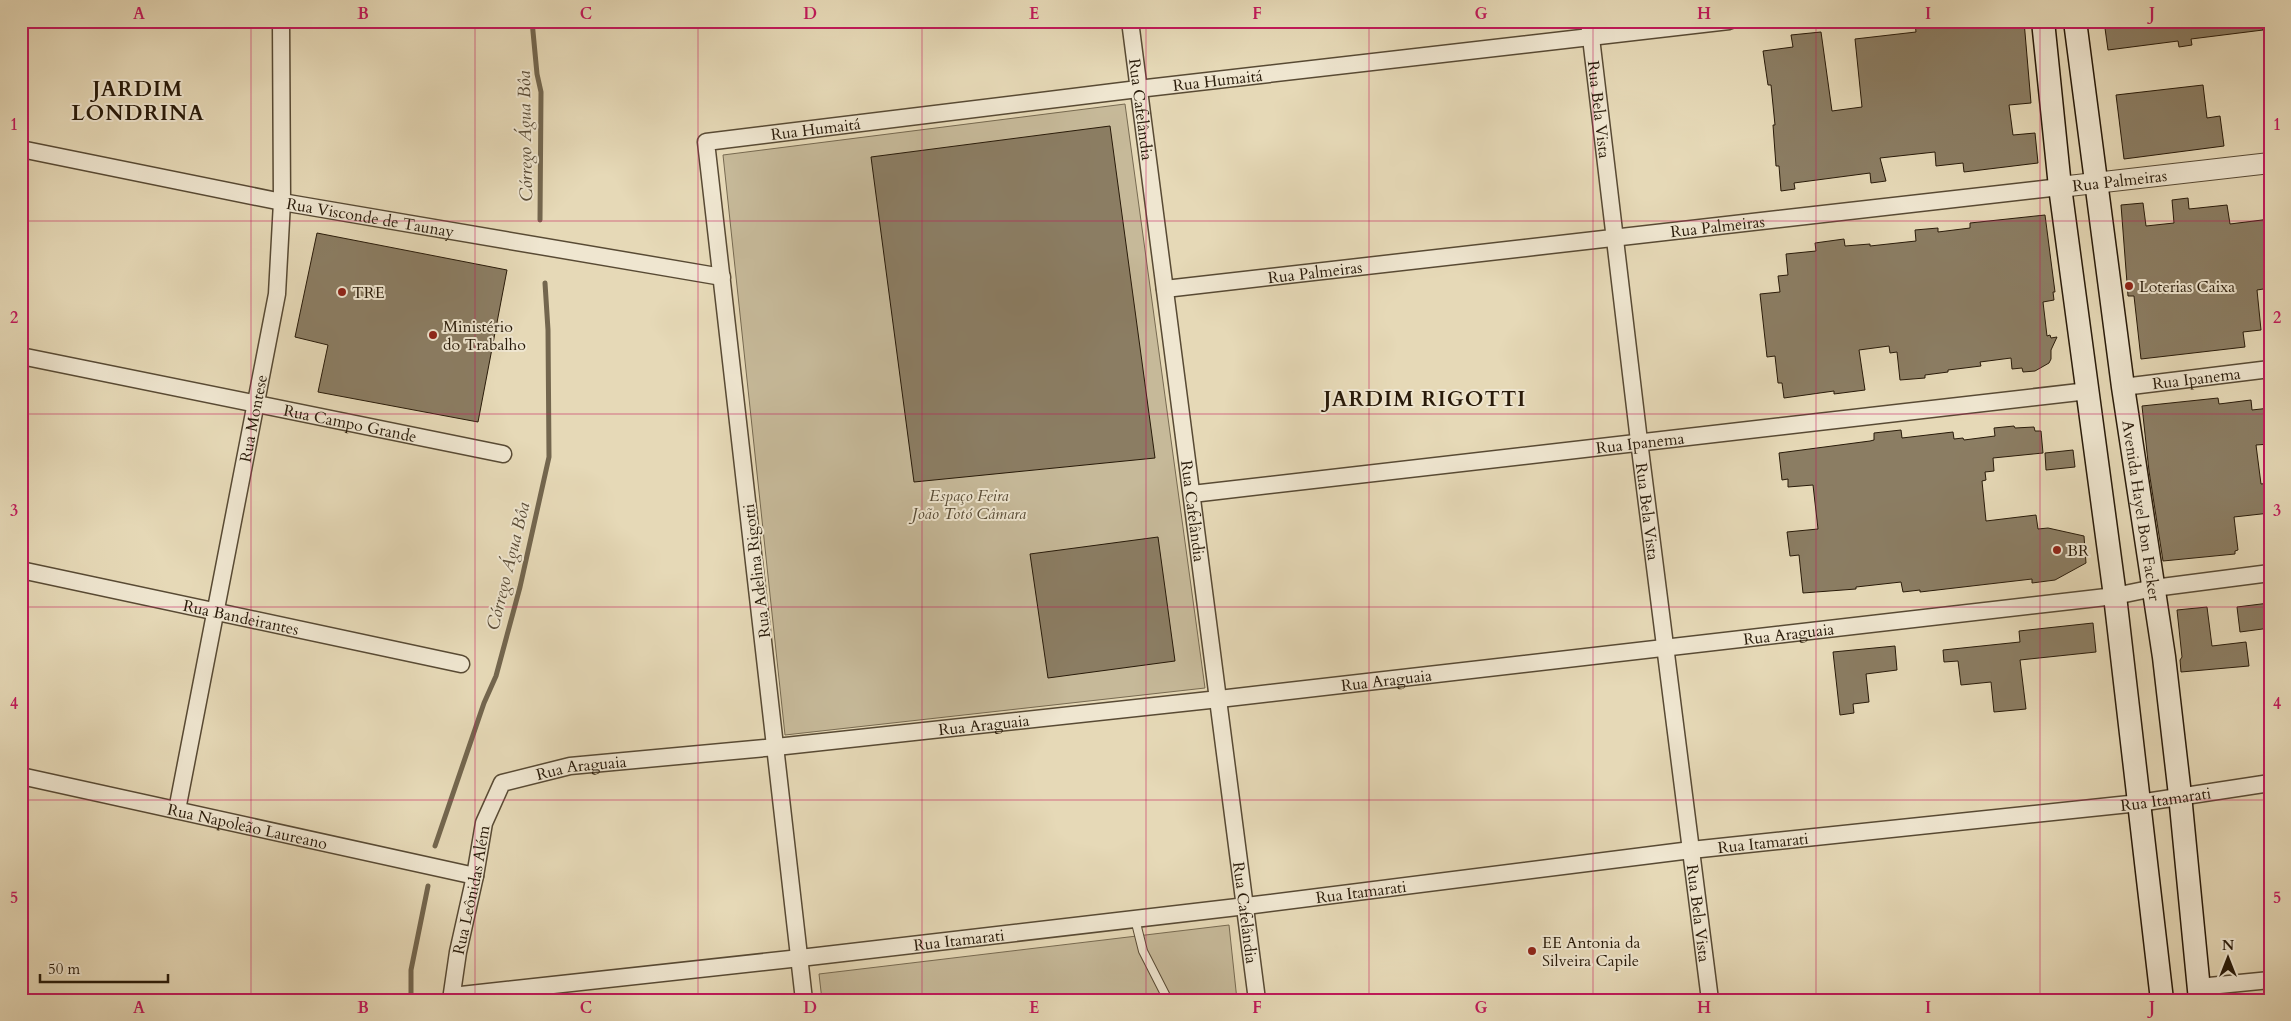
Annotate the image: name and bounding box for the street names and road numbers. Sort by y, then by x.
street label: Rua Cafelândia [1123,57,1158,162]
street label: Rua Bela Vista [1582,59,1615,160]
street label: Rua Humaitá [1172,65,1264,97]
street label: Rua Humaitá [770,113,862,146]
street label: Rua Palmeiras [2071,165,2168,198]
street label: Rua Visconde de Taunay [285,193,456,243]
street label: Rua Palmeiras [1669,211,1766,243]
street label: Rua Palmeiras [1267,257,1364,289]
street label: Rua Ipanema [2151,363,2242,395]
street label: Rua Montese [235,373,273,464]
street label: Rua Campo Grande [281,400,419,448]
street label: Avenida Hayel Bon Facker [2116,419,2165,603]
street label: Rua Ipanema [1595,427,1686,459]
street label: Rua Cafelândia [1175,459,1210,563]
street label: Rua Bela Vista [1630,462,1664,562]
street label: Rua Adelina Rigotti [738,502,776,639]
street label: Rua Bandeirantes [181,595,301,641]
street label: Rua Araguaia [1742,618,1836,651]
street label: Rua Araguaia [1340,665,1433,697]
street label: Rua Araguaia [937,710,1031,741]
street label: Rua Araguaia [534,751,628,786]
street label: Rua Itamarati [2119,782,2213,817]
street label: Rua Napoleão Laureano [165,799,330,855]
street label: Rua Leônidas Além [448,823,496,957]
street label: Rua Itamarati [1717,828,1810,859]
street label: Rua Cafelândia [1227,860,1262,965]
street label: Rua Bela Vista [1681,863,1715,964]
street label: Rua Itamarati [1314,876,1408,909]
street label: Rua Itamarati [912,924,1006,957]

